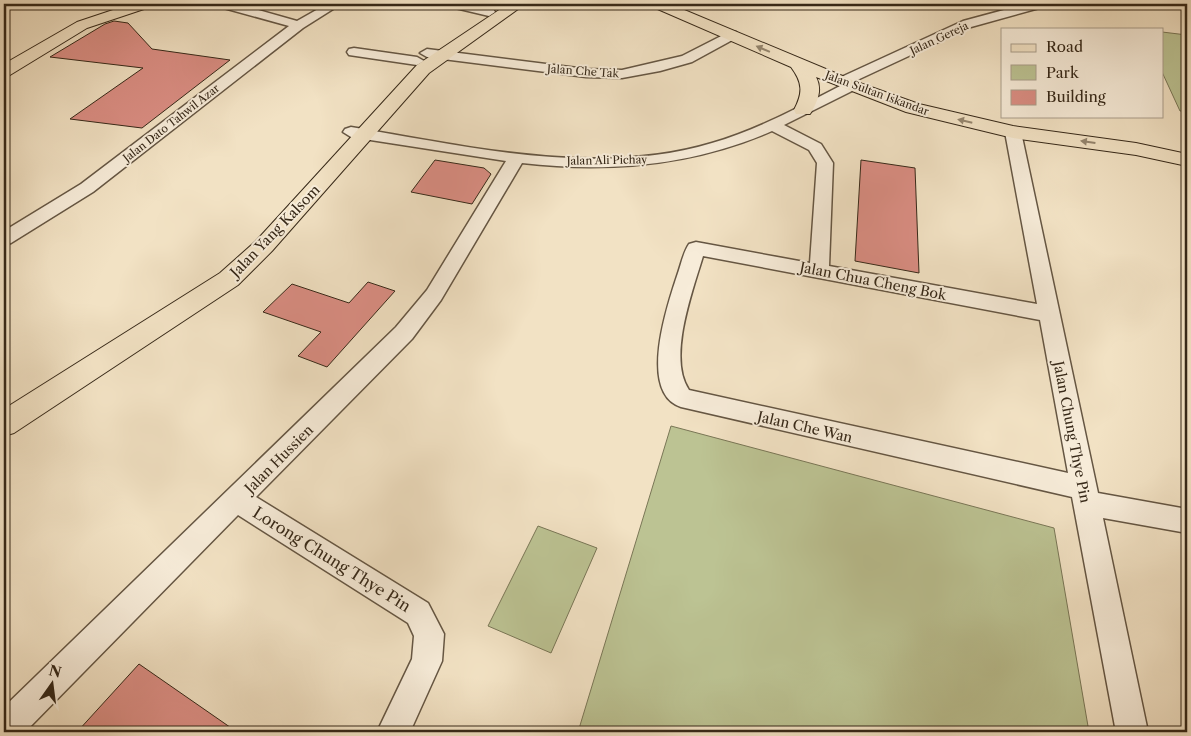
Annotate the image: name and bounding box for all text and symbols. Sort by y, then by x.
street label: Jalan Gereja [906,18,971,59]
legend [1001,28,1164,118]
text: Road [1046,37,1083,56]
one-way arrow [756,44,770,52]
street label: Jalan Che Tak [545,61,620,81]
text: Park [1046,63,1080,82]
street label: Jalan Sultan Iskandar [821,67,931,118]
street label: Jalan Dato Tahwil Azar [118,81,222,166]
text: Building [1046,87,1106,106]
one-way arrow [958,117,973,125]
one-way arrow [1080,138,1096,146]
street label: Jalan Ali Pichay [565,152,648,168]
street label: Jalan Yang Kalsom [225,181,324,282]
street label: Jalan Chua Cheng Bok [796,258,949,304]
street label: Jalan Chung Thye Pin [1049,358,1095,505]
street label: Jalan Che Wan [754,407,855,447]
street label: Jalan Hussien [240,421,317,498]
street label: Lorong Chung Thye Pin [249,502,415,616]
north arrow [28,658,78,708]
text: N [47,661,63,682]

